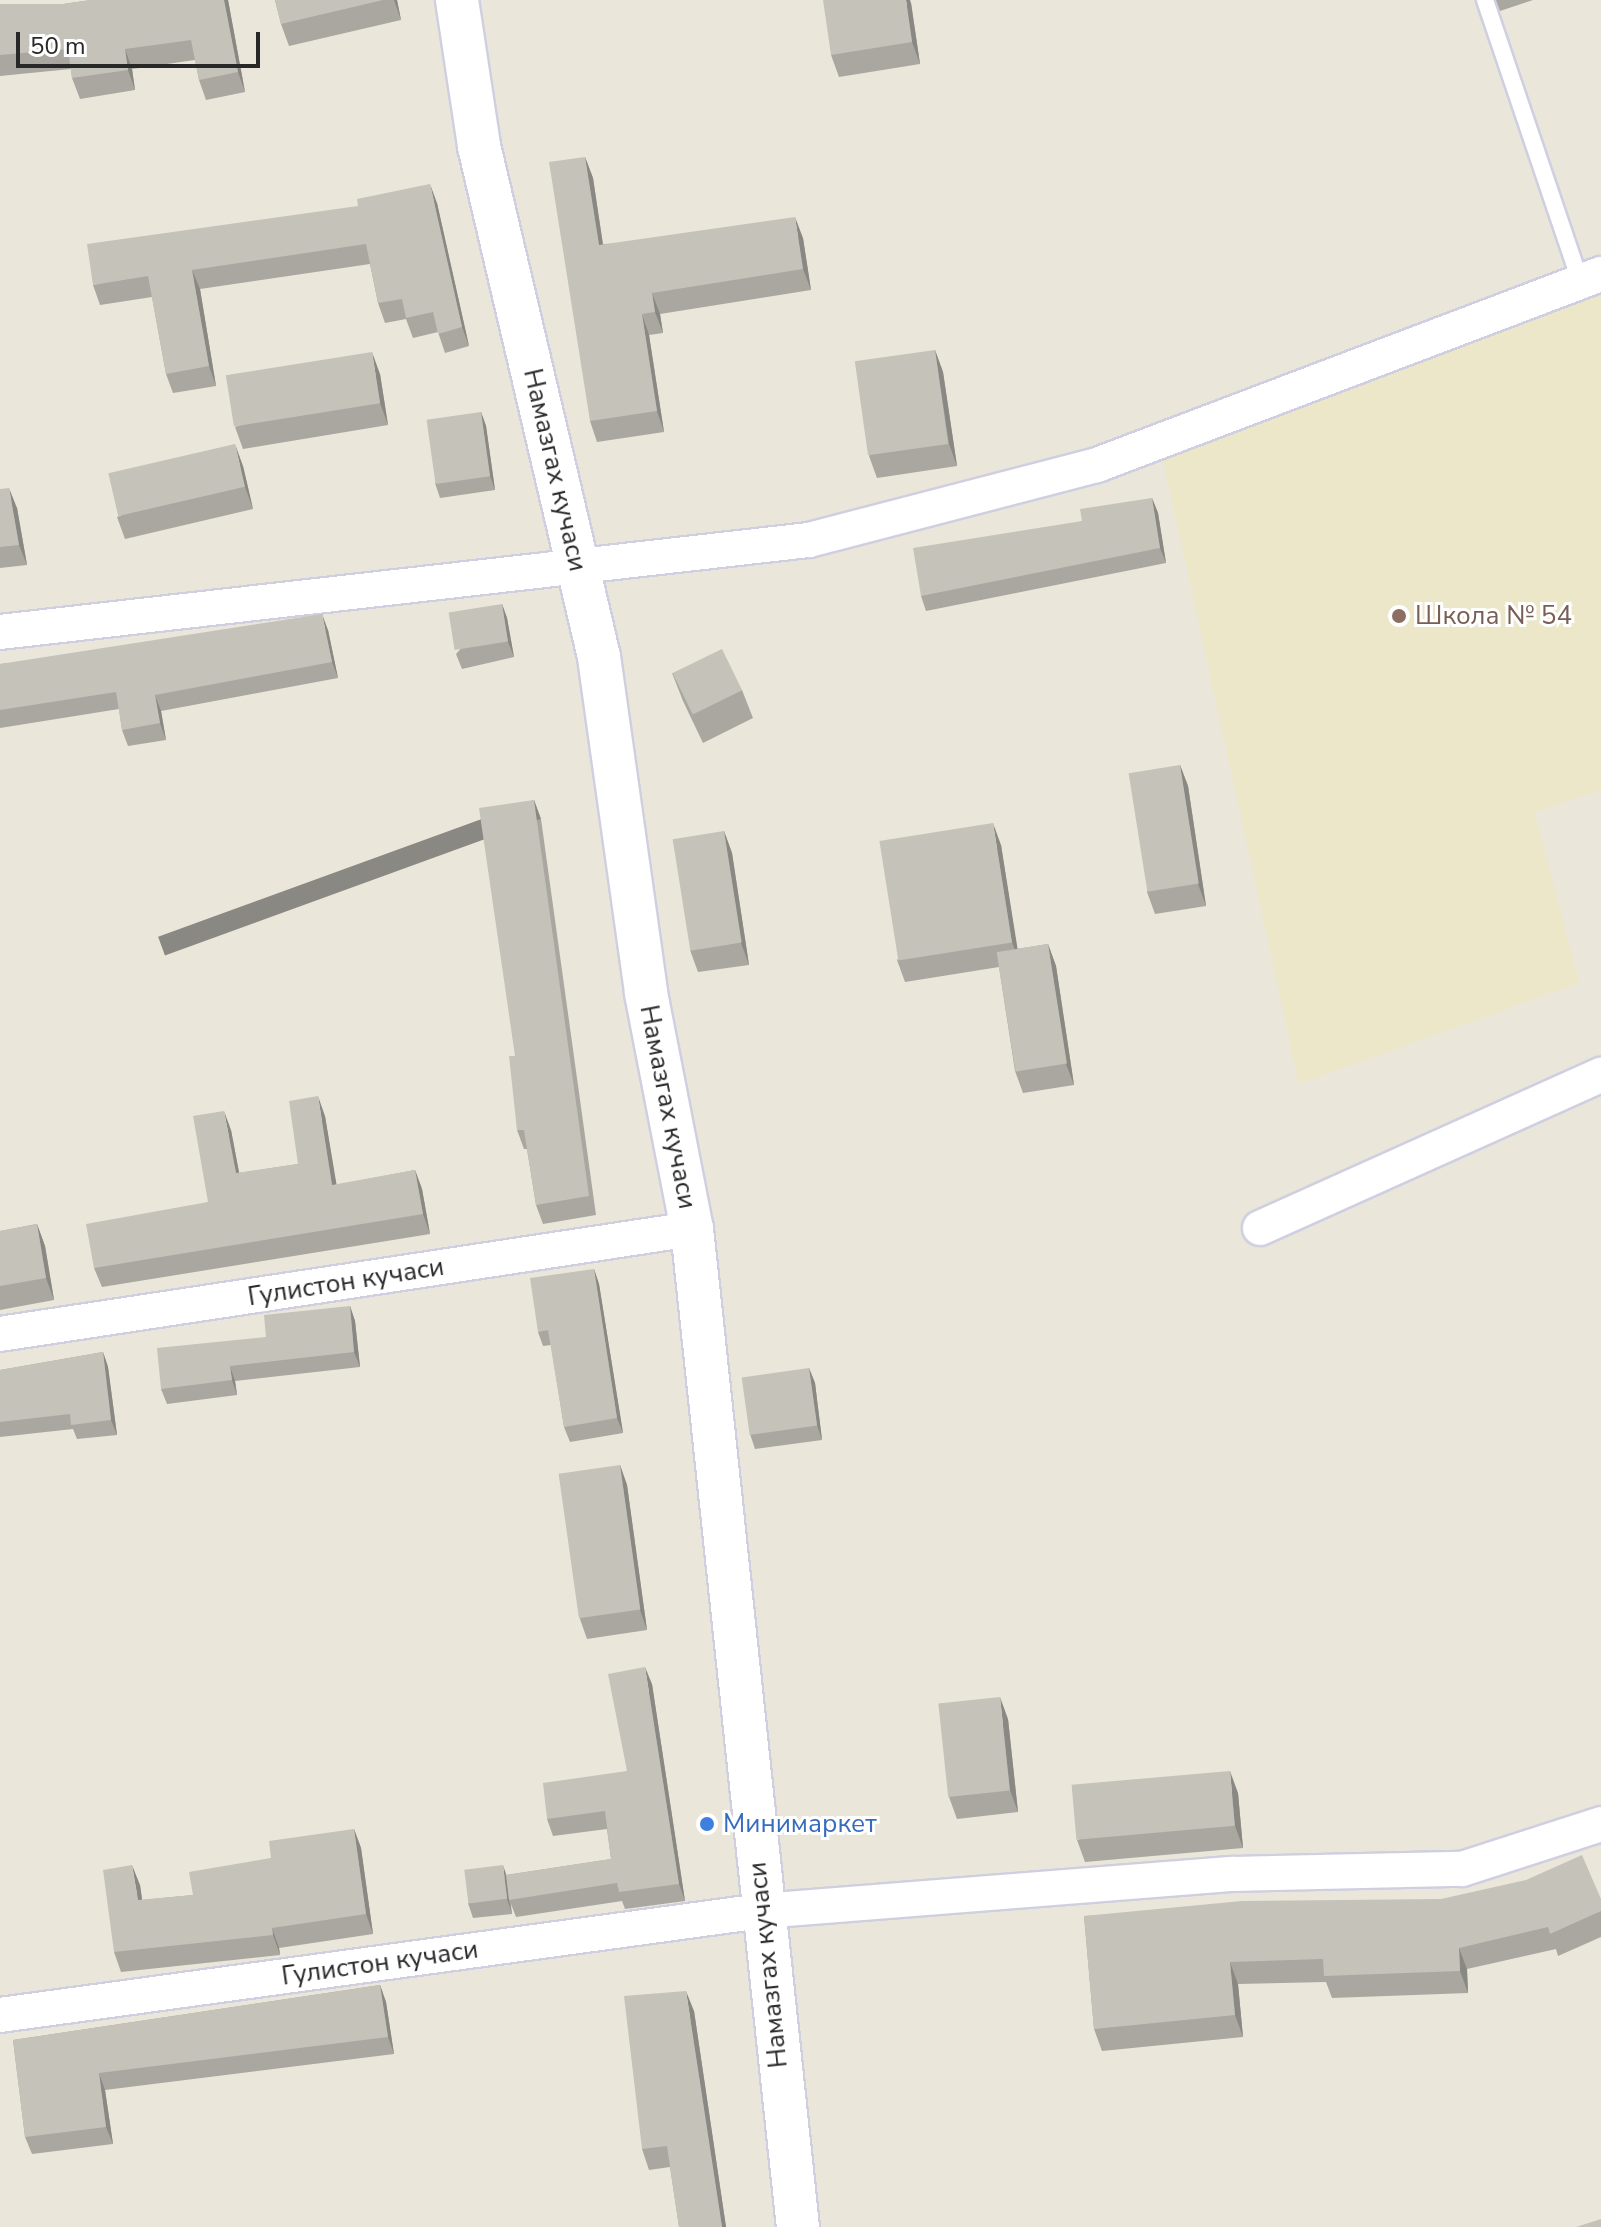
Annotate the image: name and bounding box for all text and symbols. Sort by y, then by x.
scale bar [20,16,264,66]
text: 50 m [30,30,86,62]
street label: Намазгах кучаси [517,366,593,574]
place label: Школа № 54 [1415,600,1572,632]
marker: Школа № 54 [1390,607,1408,625]
street label: Намазгах кучаси [633,1002,703,1212]
street label: Гулистон кучаси [246,1251,446,1313]
place label: Минимаркет [723,1808,877,1840]
marker: Минимаркет [698,1815,716,1833]
street label: Намазгах кучаси [742,1860,794,2070]
street label: Гулистон кучаси [280,1934,480,1992]

